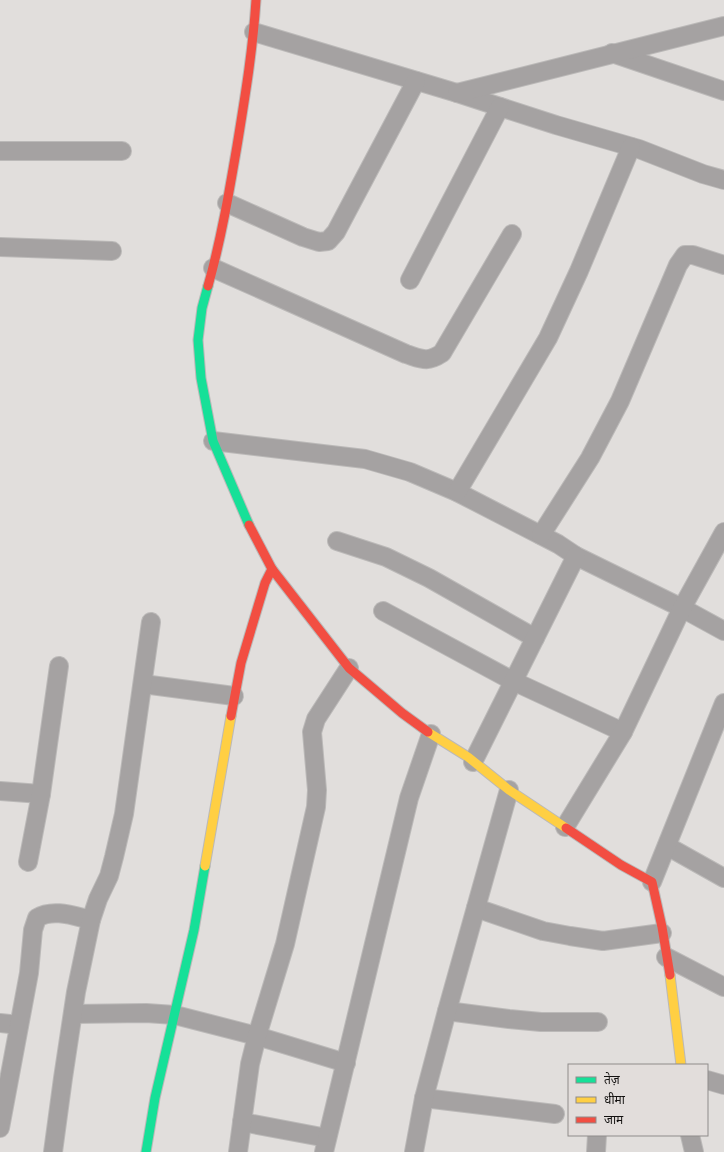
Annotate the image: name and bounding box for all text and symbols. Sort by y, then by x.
legend [568,1064,708,1136]
text: तेज़ [604,1072,621,1087]
text: धीमा [604,1092,626,1107]
text: जाम [604,1113,624,1127]

